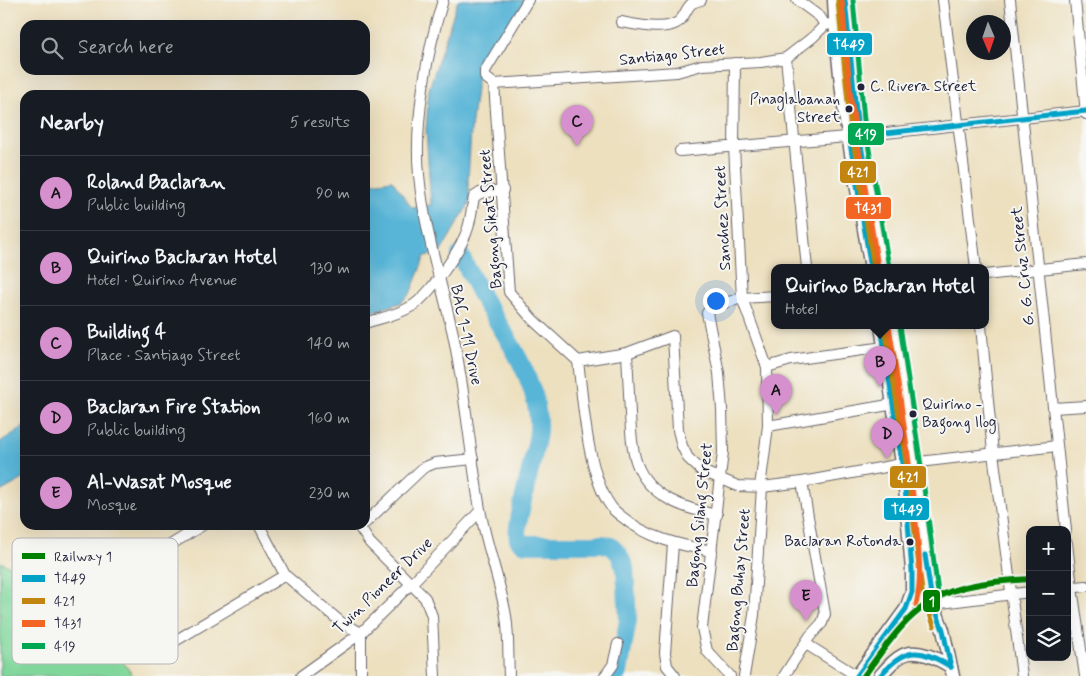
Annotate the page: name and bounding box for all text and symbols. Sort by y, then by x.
north arrow [966,15,1011,60]
search box [20,20,370,75]
line badge: T449 [826,32,873,56]
icon: search [38,34,66,62]
text: Search here [78,35,174,60]
text: T449 [833,36,865,54]
street label: Santiago Street [618,39,726,71]
place label: C. Rivera Street [870,77,977,97]
marker: C. Rivera Street [856,82,866,92]
place label: Pinaglabanan Street [750,90,840,128]
marker: Pinaglabanan Street [844,104,854,114]
pin: C [561,105,593,146]
text: Nearby [40,109,104,137]
text: 5 results [290,112,350,133]
line badge: 419 [847,122,885,146]
text: 419 [855,126,877,144]
street label: Bagong Sikat Street [474,148,509,289]
line badge: 421 [839,160,877,184]
text: 421 [848,164,869,182]
street label: Sanchez Street [710,165,736,271]
text: Roland Baclaran [87,170,225,195]
text: A [51,183,61,204]
text: 90 m [316,183,350,204]
text: Public building [87,195,186,216]
line badge: T431 [845,196,892,220]
text: T431 [854,200,882,218]
street label: G. G. Cruz Street [1006,205,1040,327]
text: Quirino Baclaran Hotel [87,245,277,270]
text: B [51,258,61,279]
text: 130 m [309,258,350,279]
popup [771,264,989,329]
text: Hotel · Quirino Avenue [87,270,237,291]
text: Quirino Baclaran Hotel [785,274,975,299]
street label: BAC 1-11 Drive [445,283,487,387]
your location [703,288,729,314]
text: Hotel [785,299,818,320]
text: Building 4 [87,320,166,345]
text: C [50,333,62,354]
text: 140 m [306,333,350,354]
text: Place · Santiago Street [87,345,241,366]
pin: B [864,346,896,387]
pin: A [760,374,792,415]
text: Baclaran Fire Station [87,395,261,420]
place label: Quirino - Bagong Ilog [922,395,996,434]
text: D [50,408,62,429]
text: 160 m [307,408,350,429]
marker: Quirino - Bagong Ilog [908,409,918,419]
pin: D [871,418,903,459]
text: Public building [87,420,186,441]
street label: Bagong Silang Street [682,441,719,588]
line badge: 421 [889,465,927,489]
text: 421 [898,469,919,487]
text: Al-Wasat Mosque [87,470,232,495]
text: E [51,483,61,504]
text: 230 m [309,483,350,504]
text: Mosque [87,495,137,516]
line badge: T449 [883,497,930,521]
text: T449 [891,501,923,519]
street label: Bagong Buhay Street [722,508,757,652]
map controls [1026,526,1071,661]
button: + [1026,526,1071,571]
place label: Baclaran Rotonda [784,532,902,552]
street label: Twin Pioneer Drive [329,533,437,639]
marker: Baclaran Rotonda [905,537,915,547]
legend [12,538,178,664]
text: Railway 1 [54,548,112,566]
text: T449 [54,570,86,588]
button: − [1026,571,1071,616]
pin: E [790,580,822,621]
line badge: 1 [922,589,941,613]
text: 421 [54,593,75,611]
text: 1 [929,593,935,611]
text: T431 [54,615,82,633]
button: layers [1026,616,1071,661]
text: 419 [54,638,76,656]

